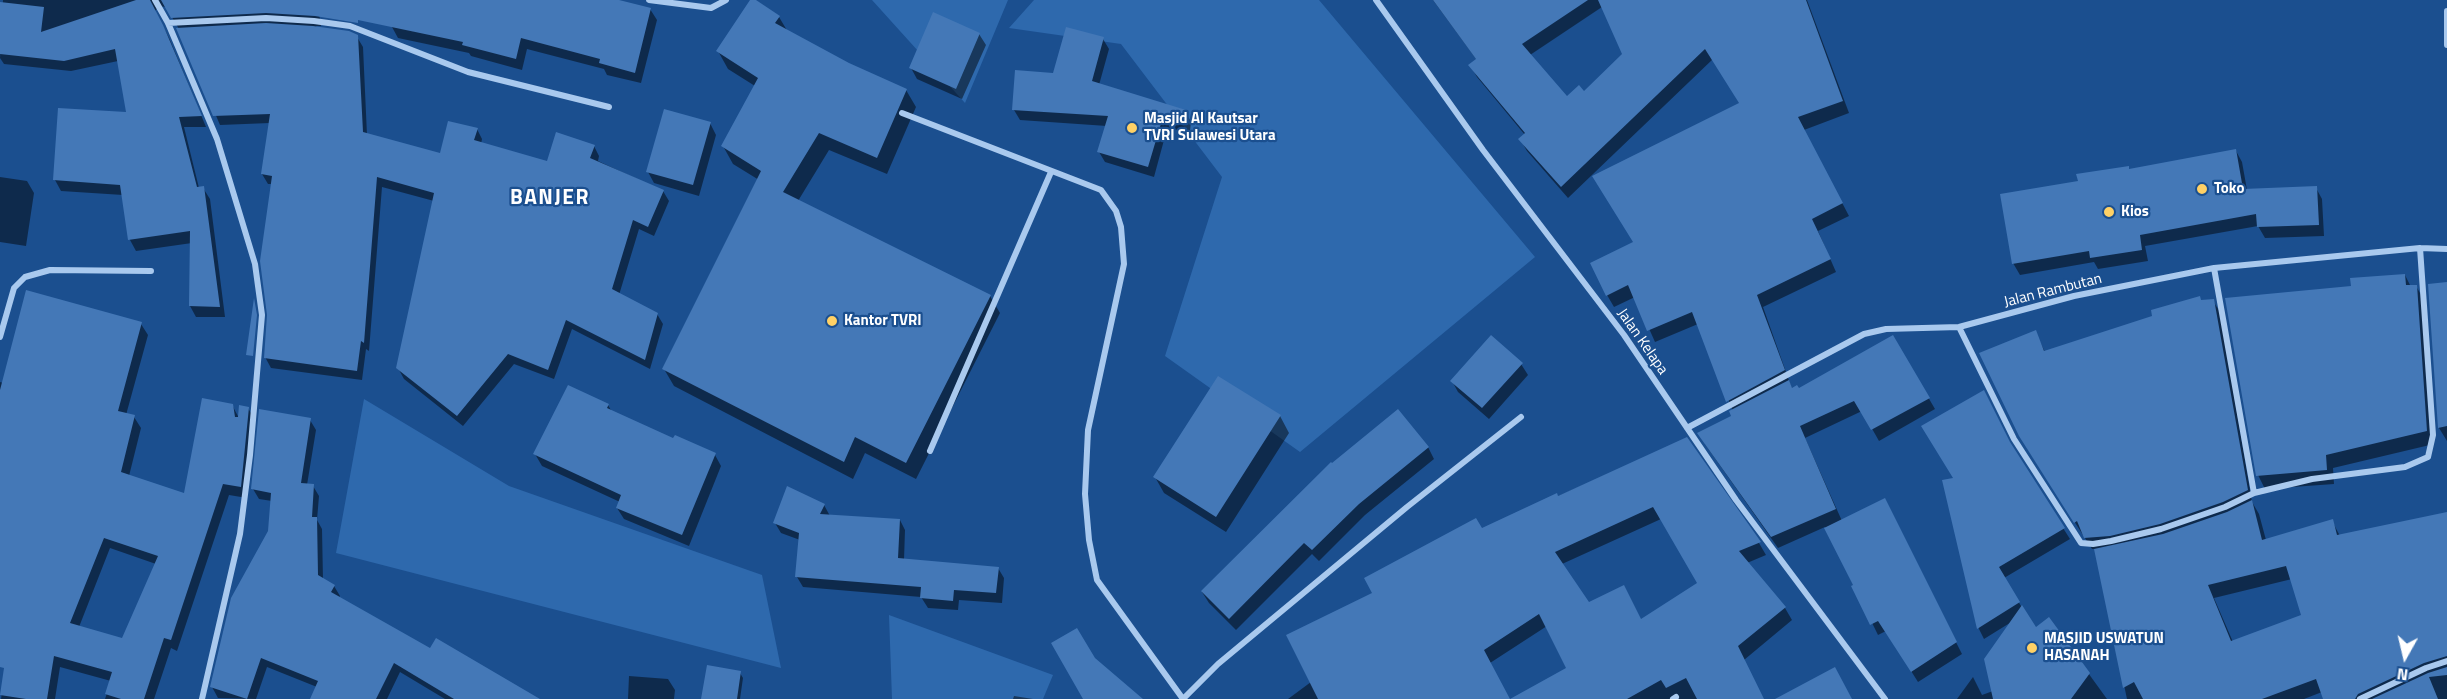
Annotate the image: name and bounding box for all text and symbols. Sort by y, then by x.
place label: Masjid Al Kautsar TVRI Sulawesi Utara [1144,110,1276,145]
marker: Masjid Al Kautsar TVRI Sulawesi Utara [1125,121,1139,135]
place label: Toko [2214,180,2244,198]
marker: Toko [2195,182,2209,196]
district label: BANJER [510,186,590,212]
place label: Kios [2121,203,2149,221]
marker: Kios [2102,205,2116,219]
street label: Jalan Rambutan [2002,270,2104,312]
street label: Jalan Kelapa [1613,306,1671,378]
place label: Kantor TVRI [844,312,922,330]
marker: Kantor TVRI [825,314,839,328]
north arrow [2375,627,2435,687]
place label: MASJID USWATUN HASANAH [2044,630,2164,665]
marker: MASJID USWATUN HASANAH [2025,641,2039,655]
text: N [2395,662,2410,687]

